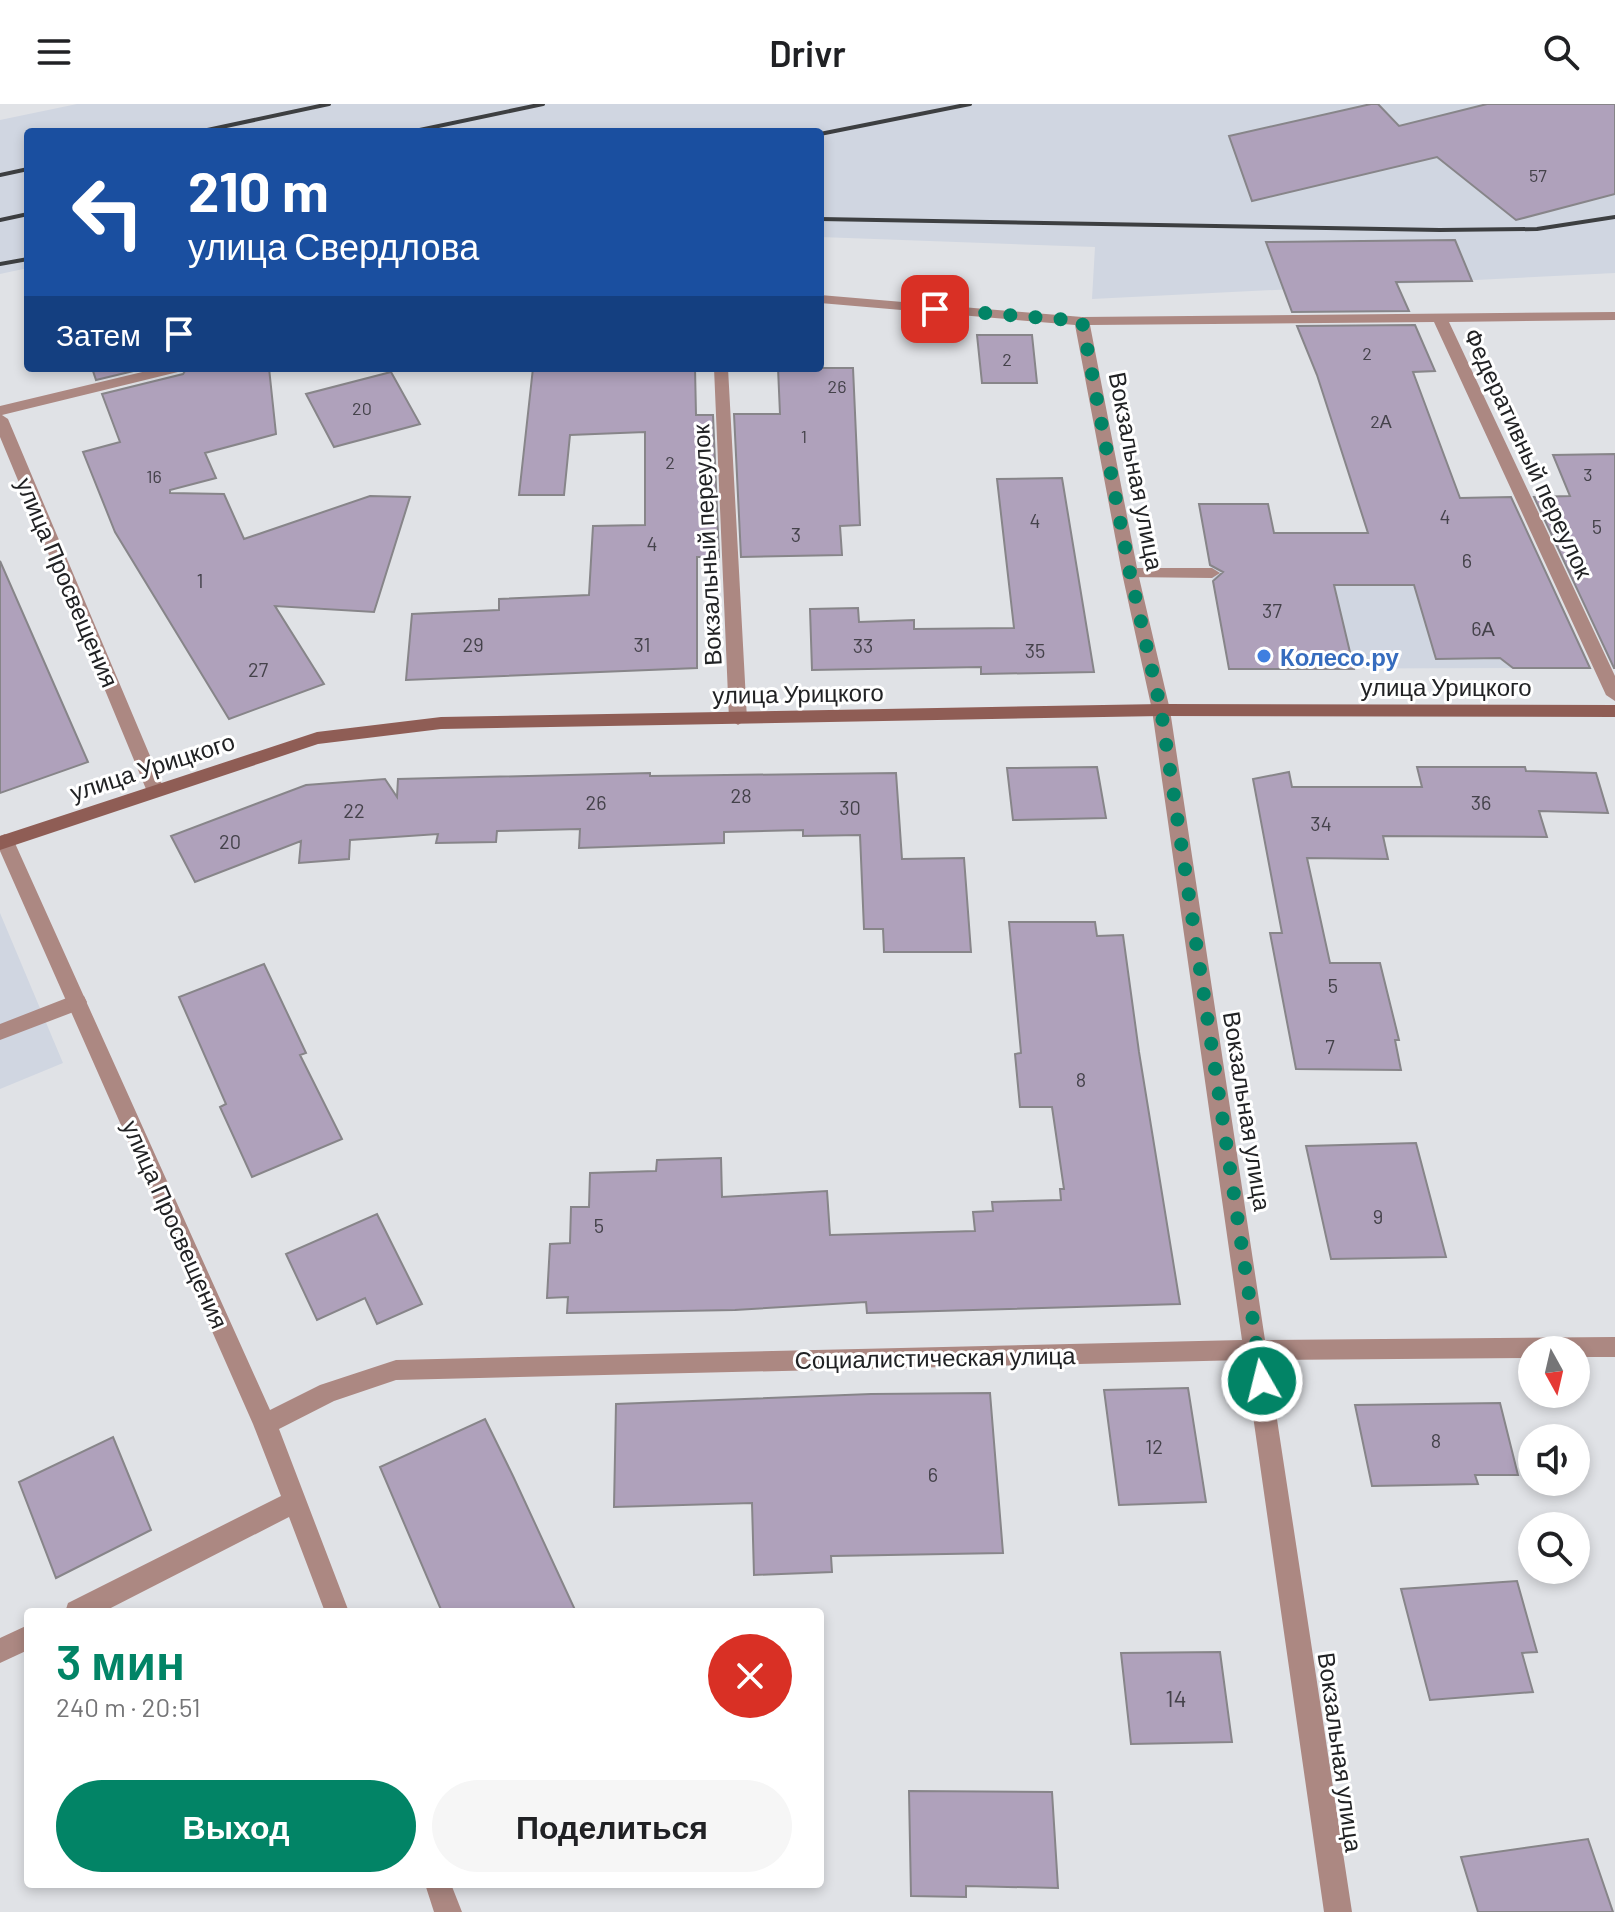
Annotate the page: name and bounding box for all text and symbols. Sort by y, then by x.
icon: menu [32,30,76,74]
icon: search [1539,30,1583,74]
text: Drivr [769,31,846,74]
text: 210 m [188,156,329,223]
icon: left [56,160,160,264]
house number: 57 [1529,164,1547,186]
text: улица Свердлова [188,224,479,267]
pin [901,275,969,343]
icon: arrive [913,287,957,331]
icon: arrive [157,312,201,356]
text: Затем [56,316,141,352]
street label: Федеративный переулок [1458,323,1600,583]
house number: 2 [1362,342,1372,364]
house number: 2 [1002,348,1012,370]
street label: Вокзальная улица [1104,369,1171,573]
house number: 26 [828,375,846,397]
house number: 20 [352,397,372,419]
house number: 2А [1370,410,1392,432]
street label: Вокзальный переулок [685,423,727,667]
house number: 1 [801,425,807,447]
house number: 2 [665,451,675,473]
house number: 3 [1583,463,1593,485]
house number: 16 [146,465,162,487]
street label: улица Просвещения [11,473,125,691]
house number: 4 [1439,504,1451,528]
house number: 4 [1029,508,1041,532]
house number: 5 [1592,514,1602,538]
house number: 3 [791,522,801,546]
house number: 4 [646,531,658,555]
house number: 6 [1462,548,1472,572]
house number: 1 [197,568,204,592]
house number: 37 [1262,598,1282,622]
house number: 6А [1471,616,1495,640]
house number: 29 [462,632,484,656]
house number: 31 [633,632,651,656]
house number: 33 [853,633,873,657]
house number: 35 [1025,638,1045,662]
place label: Колесо.ру [1280,642,1400,671]
marker: Колесо.ру [1255,647,1273,665]
house number: 27 [248,657,269,681]
street label: улица Урицкого [1360,672,1532,701]
street label: улица Урицкого [712,677,884,709]
street label: улица Урицкого [66,726,238,806]
house number: 28 [730,783,752,807]
house number: 26 [585,790,607,814]
house number: 36 [1471,790,1491,814]
house number: 30 [839,795,861,819]
house number: 22 [343,798,365,822]
house number: 34 [1310,811,1332,835]
house number: 20 [219,829,241,853]
house number: 5 [1328,973,1338,997]
street label: Вокзальная улица [1218,1009,1278,1213]
house number: 7 [1325,1034,1335,1058]
house number: 8 [1076,1067,1086,1091]
street label: улица Просвещения [117,1115,235,1333]
house number: 9 [1373,1204,1383,1228]
house number: 5 [594,1213,604,1237]
north arrow [1518,1336,1590,1408]
map controls [1518,1336,1590,1584]
position arrow [1220,1339,1304,1423]
street label: Социалистическая улица [794,1340,1076,1374]
button: sound [1518,1424,1590,1496]
house number: 8 [1431,1428,1441,1452]
house number: 12 [1145,1434,1163,1458]
house number: 6 [928,1462,938,1486]
button: search [1518,1512,1590,1584]
text: 3 мин [56,1632,185,1690]
button: close [708,1634,792,1718]
street label: Вокзальная улица [1313,1650,1369,1854]
house number: 14 [1165,1683,1187,1712]
text: 240 m · 20:51 [56,1691,201,1722]
button: Выход [56,1780,416,1872]
button: Поделиться [432,1780,792,1872]

